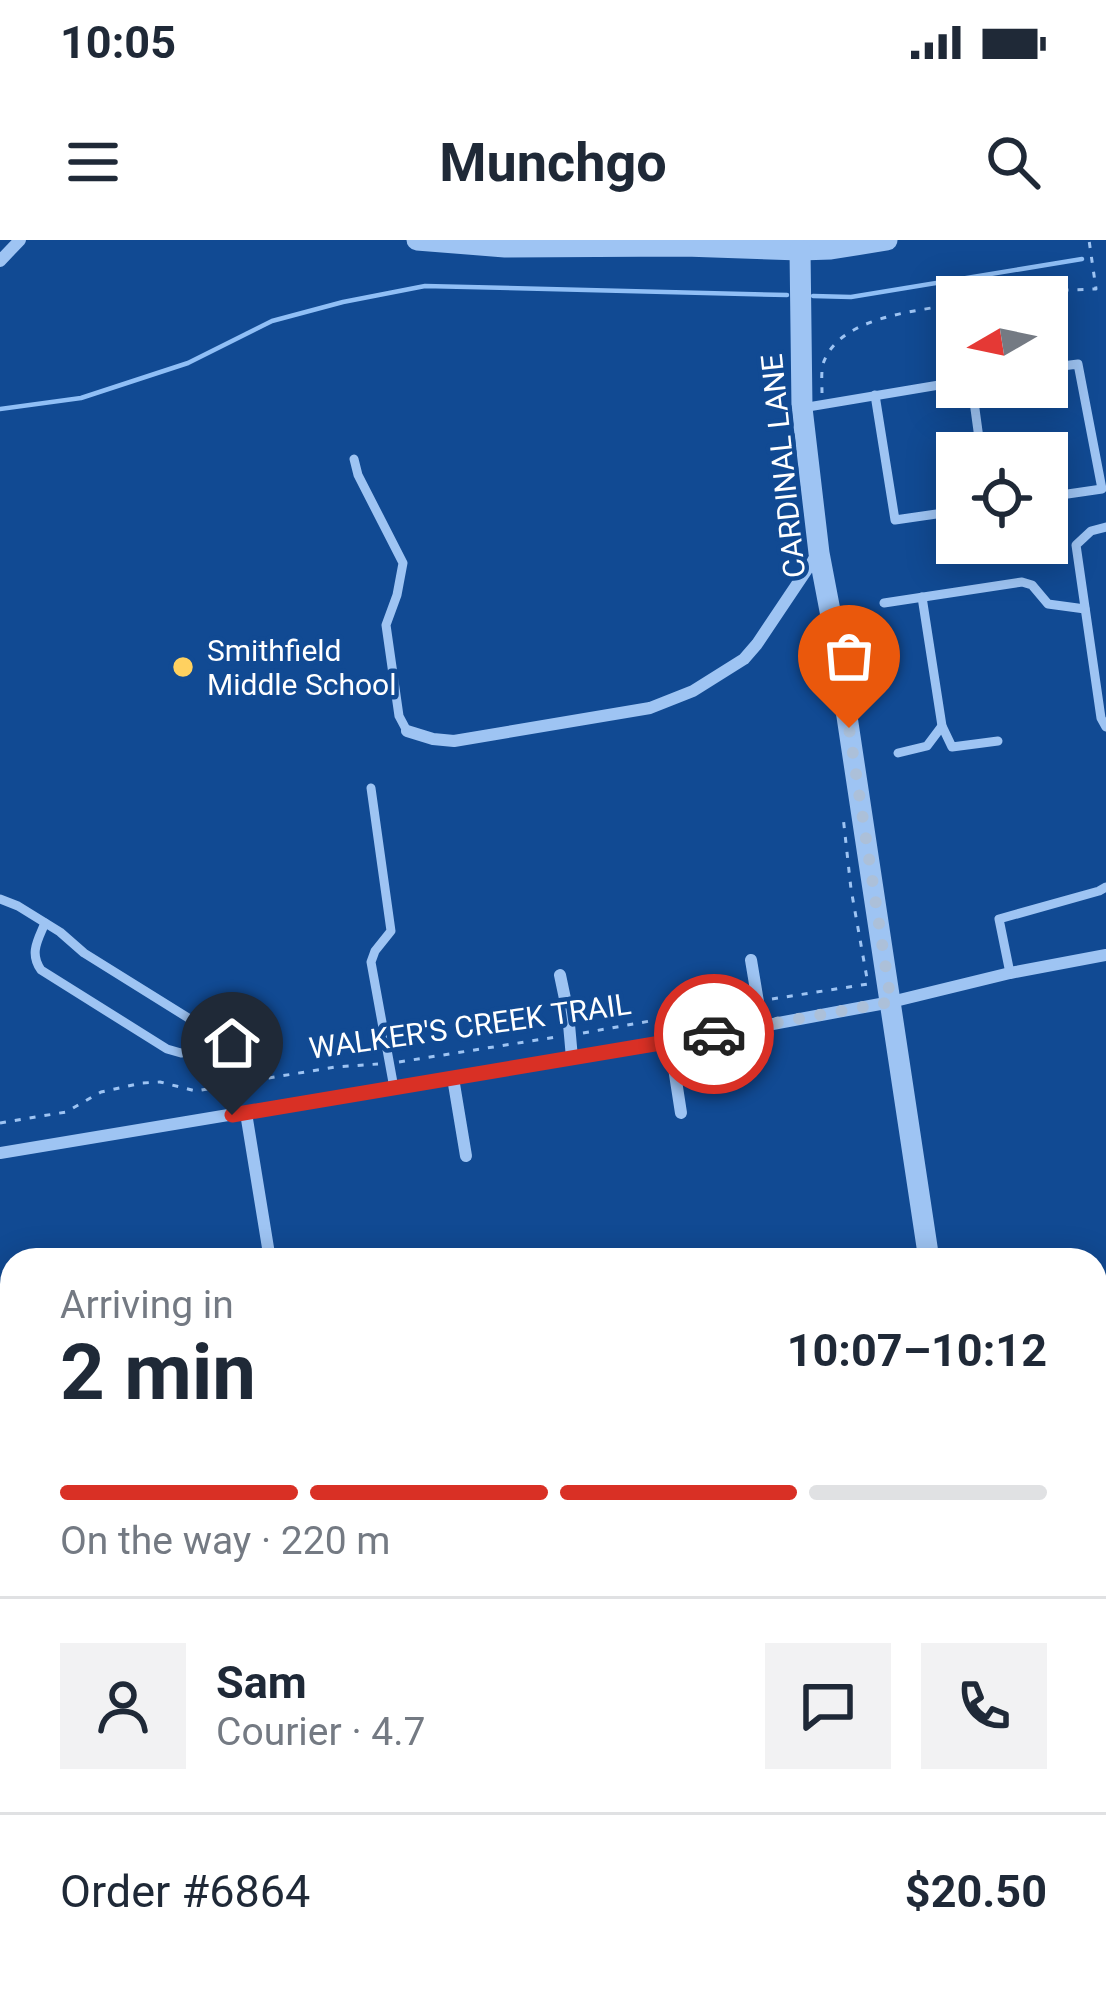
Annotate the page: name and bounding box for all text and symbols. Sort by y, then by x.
text: 10:05 [60,16,176,69]
icon: menu [60,129,126,195]
icon: search [980,129,1046,195]
text: Munchgo [439,131,667,194]
north arrow [936,276,1068,408]
map controls [936,276,1068,564]
street label: CARDINAL LANE [754,352,812,580]
button: locate [936,432,1068,564]
pin [798,605,900,728]
icon: bag [816,623,882,689]
place label: Smithfield Middle School [207,633,397,702]
marker: Smithfield Middle School [170,654,196,680]
courier [654,974,774,1094]
street label: WALKER'S CREEK TRAIL [307,986,633,1066]
pin [181,992,283,1115]
icon: car [681,1001,747,1067]
icon: home [199,1010,265,1076]
text: Arriving in [60,1282,234,1328]
text: 10:07–10:12 [787,1324,1047,1377]
text: 2 min [60,1327,256,1418]
text: On the way · 220 m [60,1518,391,1564]
button: person [60,1643,186,1769]
button: chat [765,1643,891,1769]
button: phone [921,1643,1047,1769]
text: Sam [216,1656,307,1709]
text: Courier · 4.7 [216,1709,425,1755]
text: Order #6864 [60,1865,310,1918]
text: $20.50 [905,1865,1047,1918]

